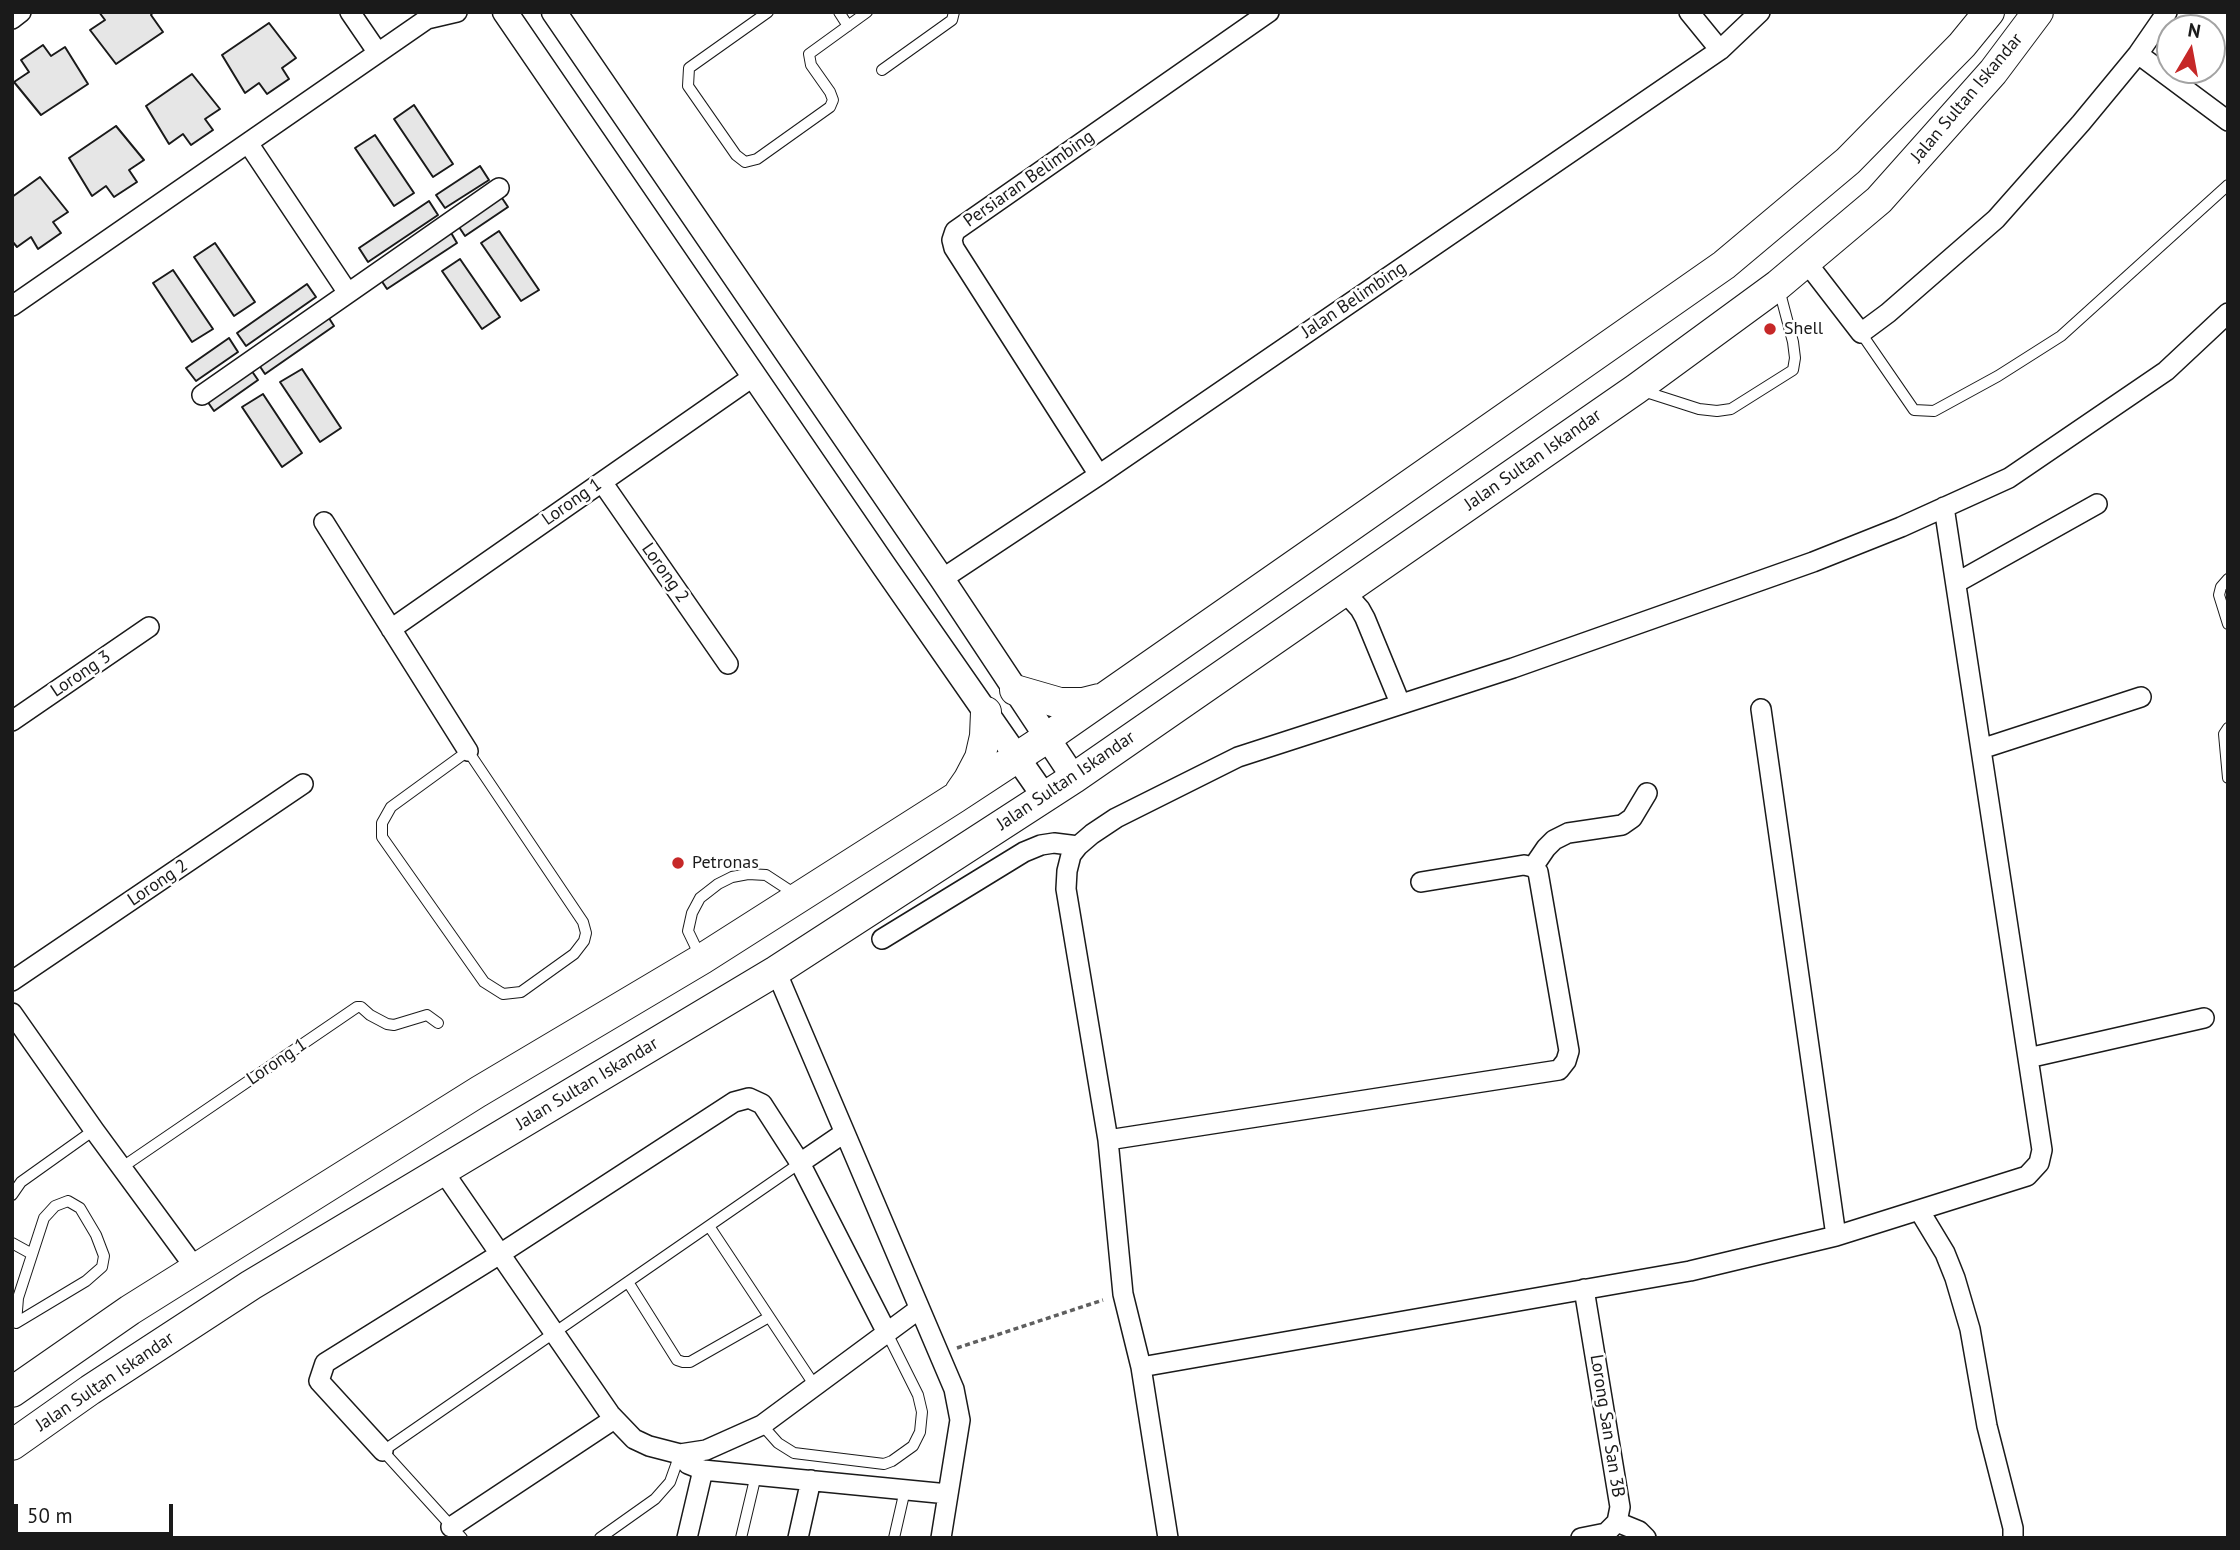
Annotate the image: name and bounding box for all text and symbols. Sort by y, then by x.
north arrow [2156,14,2226,84]
text: N [2186,17,2203,43]
street label: Jalan Sultan Iskandar [1907,29,2027,167]
street label: Persiaran Belimbing [960,126,1098,232]
street label: Jalan Belimbing [1298,257,1410,343]
place label: Shell [1784,318,1823,340]
marker: Shell [1762,321,1778,337]
street label: Jalan Sultan Iskandar [1460,405,1606,515]
street label: Lorong 1 [538,474,606,530]
street label: Lorong 2 [637,539,693,607]
street label: Lorong 3 [47,646,115,702]
street label: Jalan Sultan Iskandar [993,727,1139,835]
place label: Petronas [692,852,759,874]
street label: Lorong 2 [124,855,192,911]
marker: Petronas [670,855,686,871]
street label: Jalan Sultan Iskandar [512,1033,662,1135]
street label: Lorong 1 [243,1034,311,1090]
street label: Jalan Sultan Iskandar [32,1328,178,1436]
street label: Lorong San San 3B [1585,1353,1629,1499]
scale bar [18,1490,177,1534]
text: 50 m [27,1502,73,1529]

